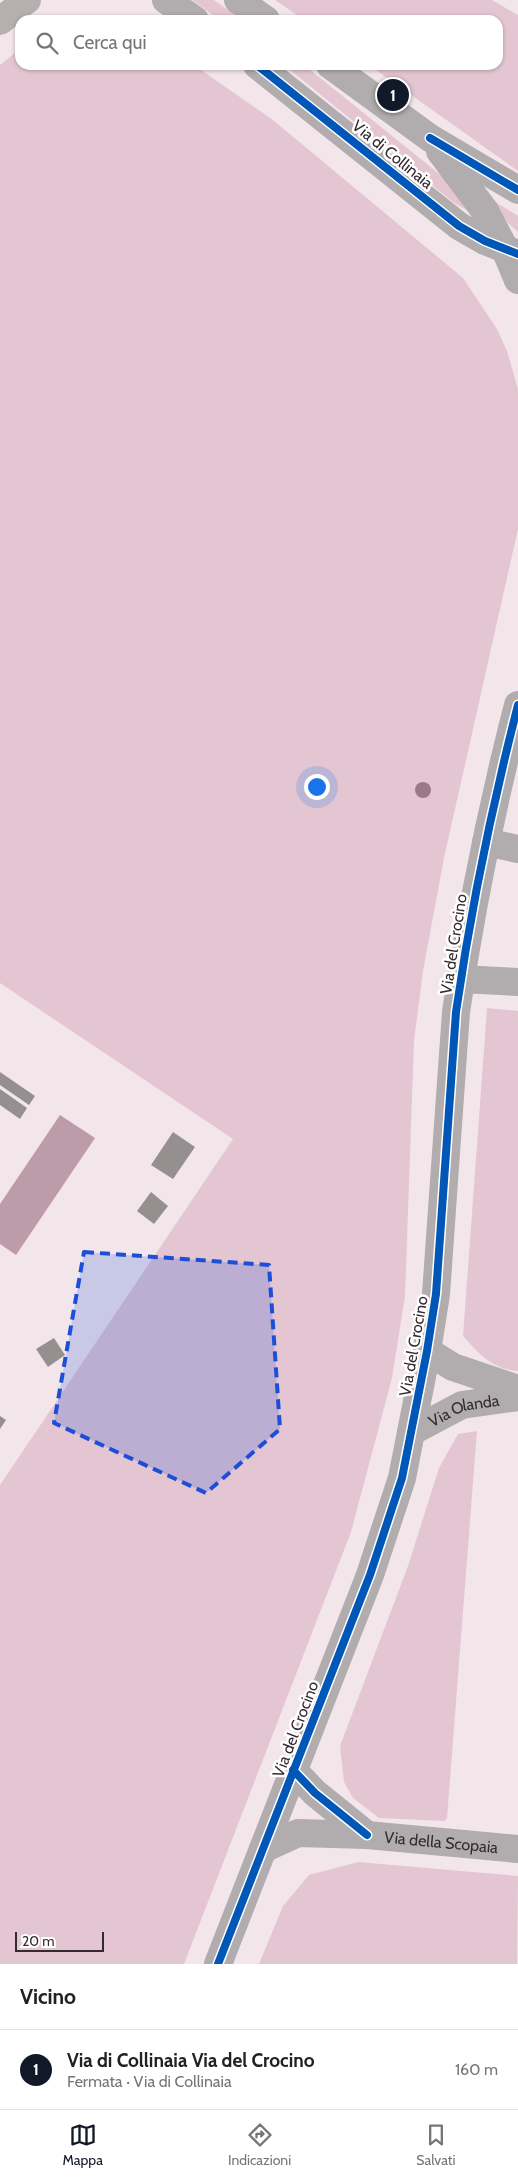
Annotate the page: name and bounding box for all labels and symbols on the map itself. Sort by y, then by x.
pin: 1 [377,76,409,114]
street label: Via di Collinaia [349,116,437,193]
your location [304,774,330,800]
street label: Via del Crocino [436,892,471,996]
street label: Via del Crocino [395,1294,432,1398]
street label: Via Olanda [425,1391,501,1431]
street label: Via del Crocino [268,1678,323,1780]
street label: Via della Scopaia [383,1828,499,1857]
scale bar [15,1929,104,1952]

